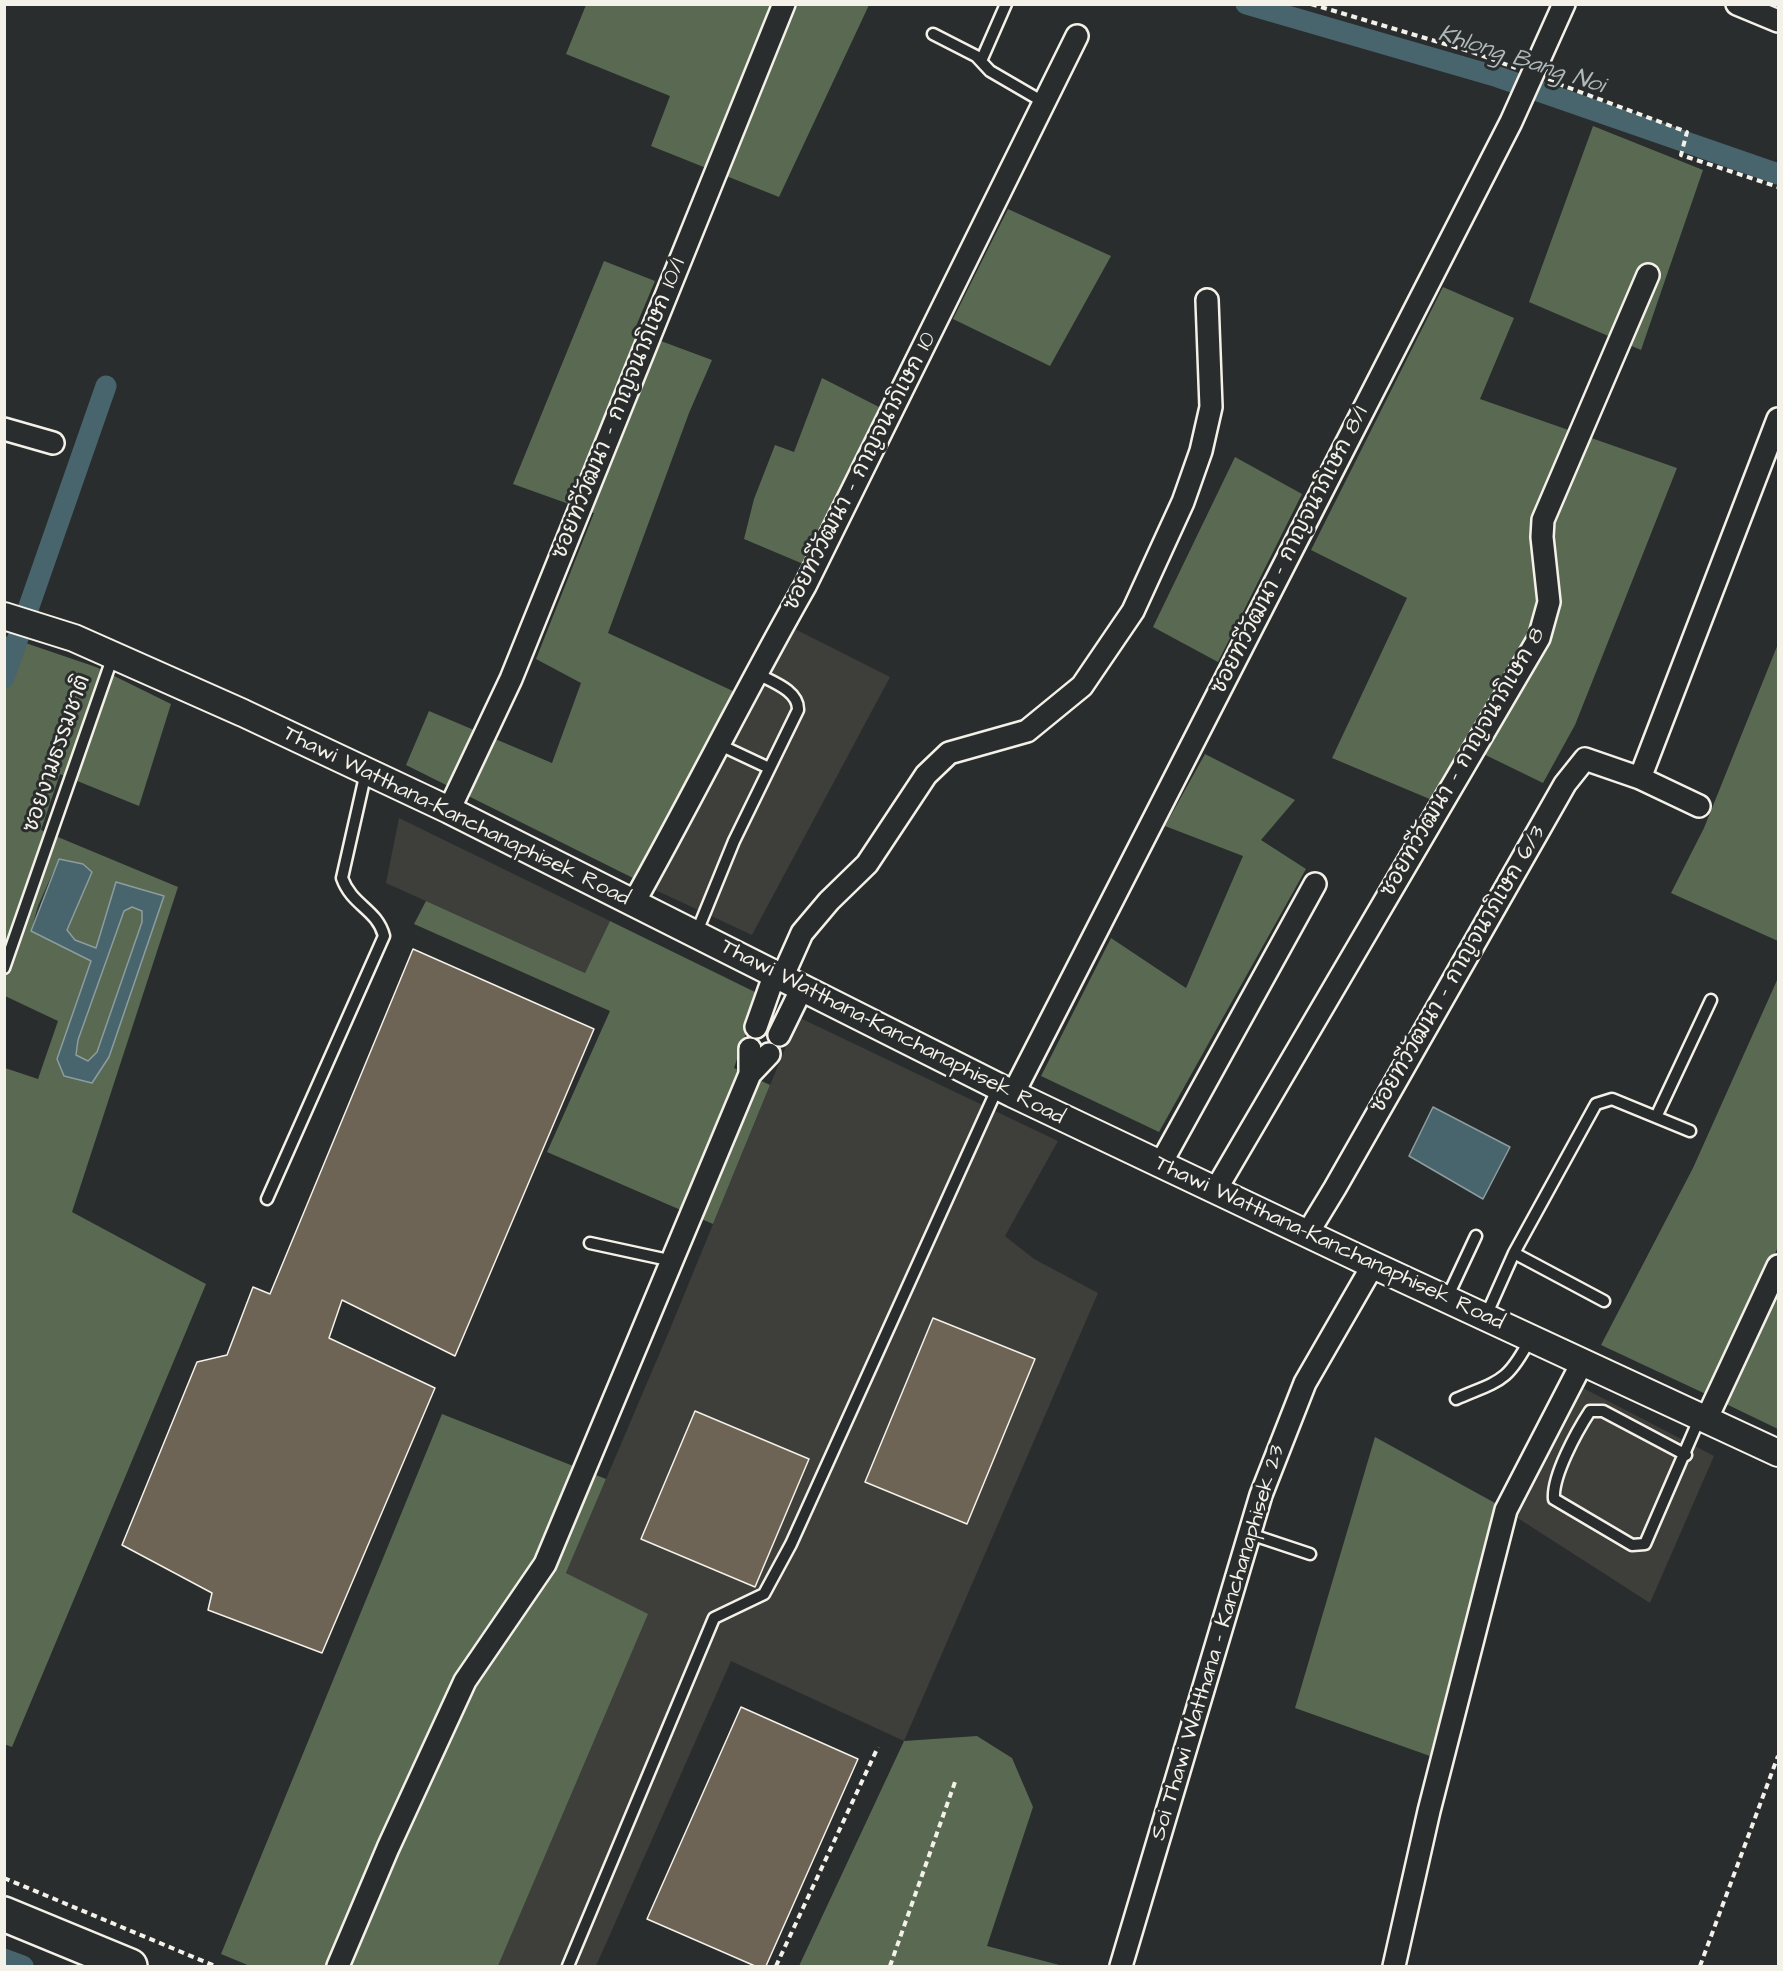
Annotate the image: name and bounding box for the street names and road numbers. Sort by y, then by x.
street label: ซอยทวีวัฒนา - กาญจนาภิเษก 10/1 [547,255,693,563]
street label: ซอยทวีวัฒนา - กาญจนาภิเษก 10 [779,328,943,616]
street label: ซอยทวีวัฒนา - กาญจนาภิเษก 8/1 [1207,403,1375,699]
street label: ซอยทวีวัฒนา - กาญจนาภิเษก 8 [1376,624,1552,902]
street label: ซอยงามธรรมชาติ [19,672,97,836]
street label: Thawi Watthana-Kanchanaphisek Road [278,721,634,913]
street label: ซอยทวีวัฒนา - กาญจนาภิเษก 6/3 [1366,822,1552,1118]
street label: Thawi Watthana-Kanchanaphisek Road [716,934,1068,1132]
street label: Thawi Watthana-Kanchanaphisek Road [1150,1151,1508,1337]
street label: Soi Thawi Watthana - Kanchanaphisek 23 [1146,1442,1292,1844]

